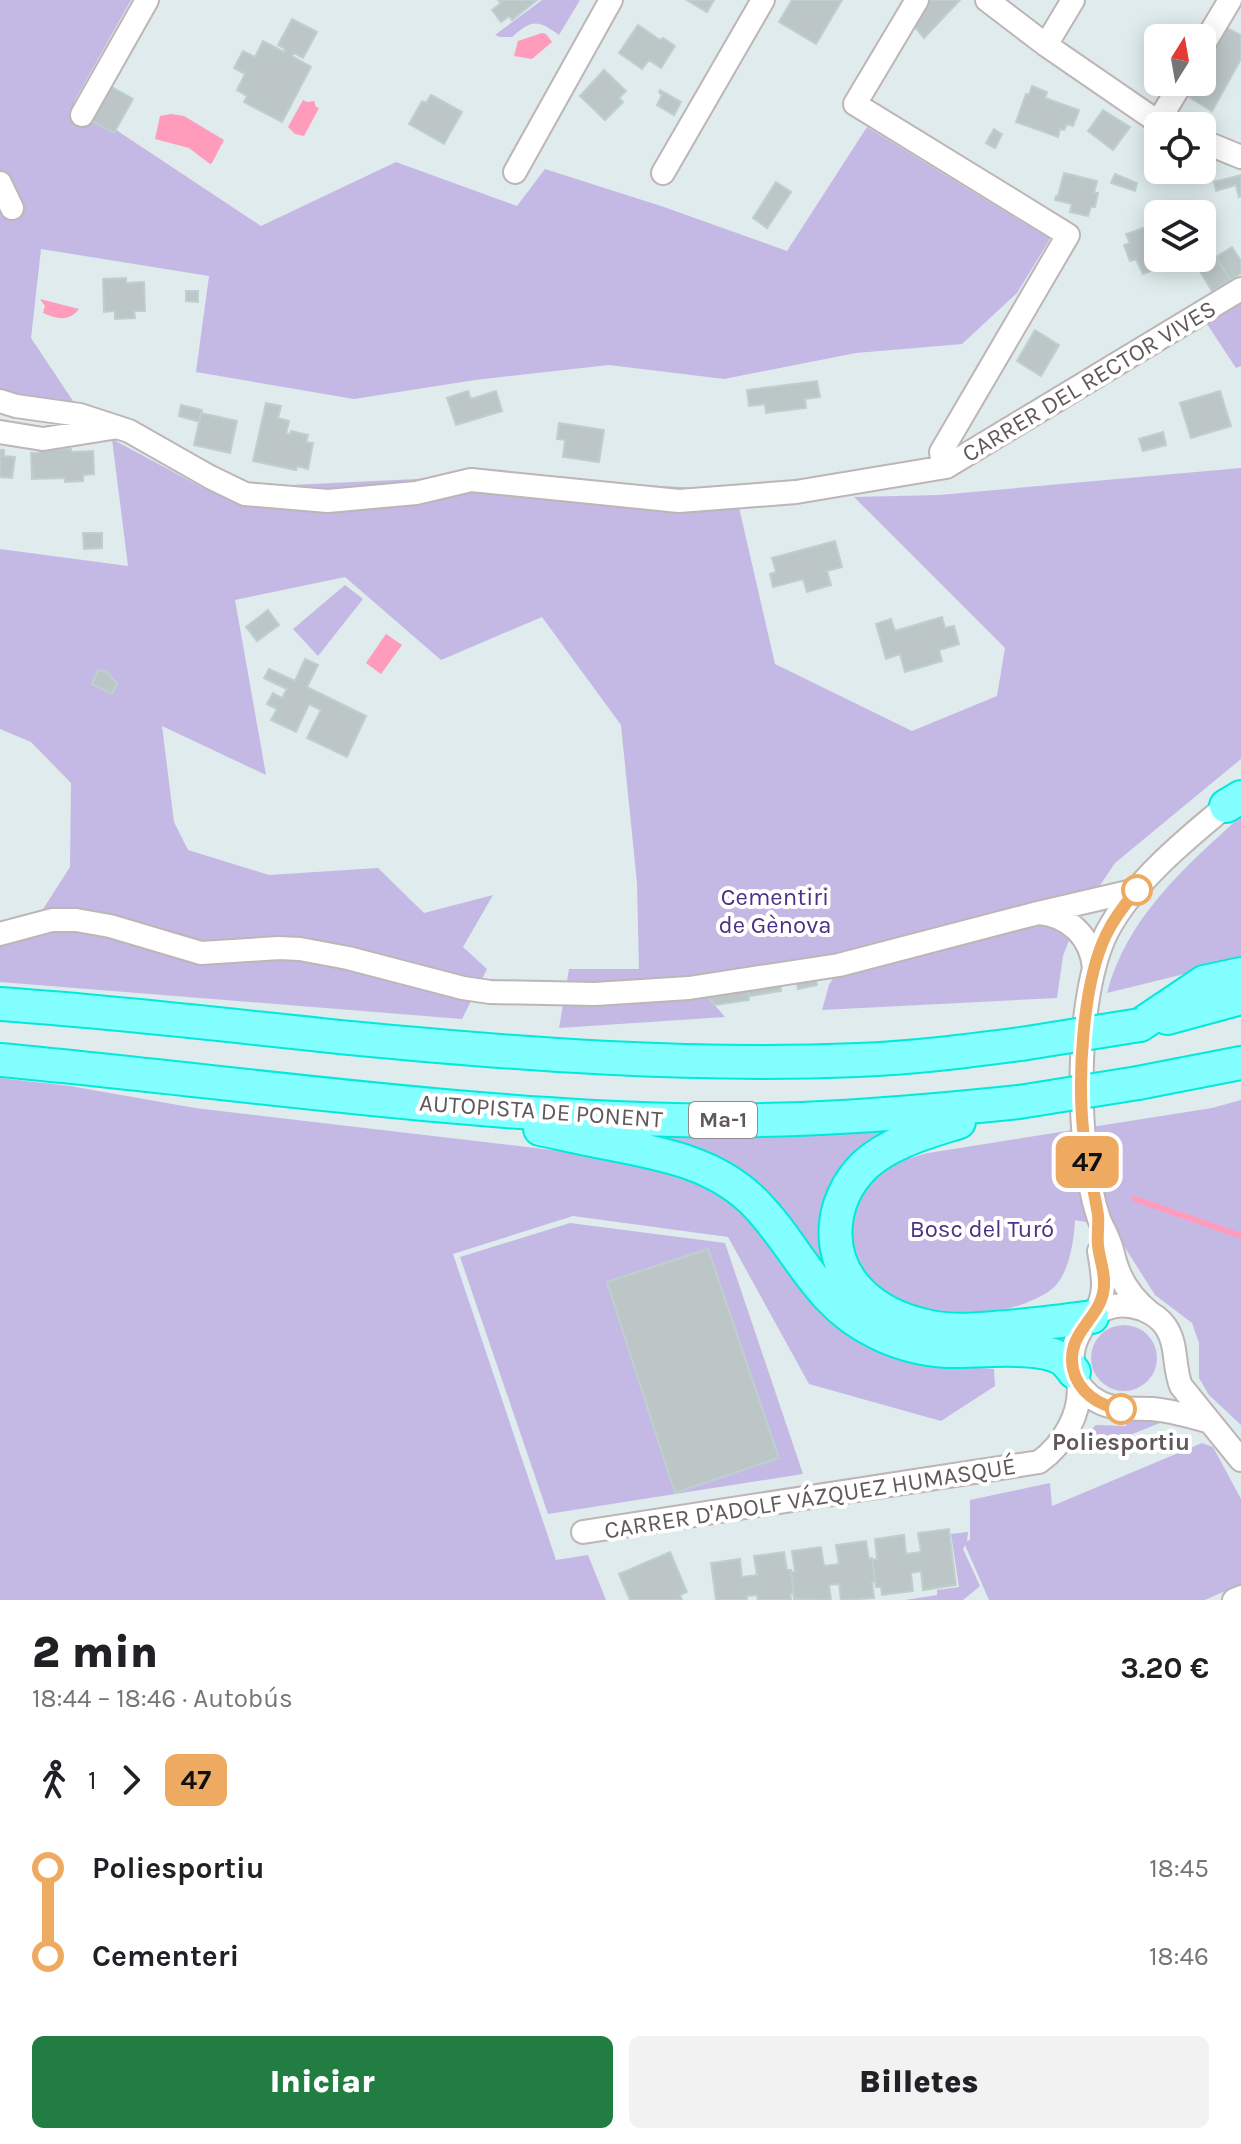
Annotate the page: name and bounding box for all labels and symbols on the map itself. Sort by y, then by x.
north arrow [1144,24,1216,96]
street label: CARRER DEL RECTOR VIVES [957,294,1221,468]
unlabelled marker [1122,875,1152,905]
park label: Cementiri de Gènova [719,883,831,939]
street label: AUTOPISTA DE PONENT [418,1089,664,1133]
road number: Ma-1 [689,1102,757,1138]
line badge: 47 [1051,1136,1123,1188]
park label: Bosc del Turó [910,1215,1054,1243]
marker: Poliesportiu [1106,1394,1136,1424]
place label: Poliesportiu [1052,1428,1190,1456]
street label: CARRER D'ADOLF VÁZQUEZ HUMASQUÉ [602,1451,1018,1544]

